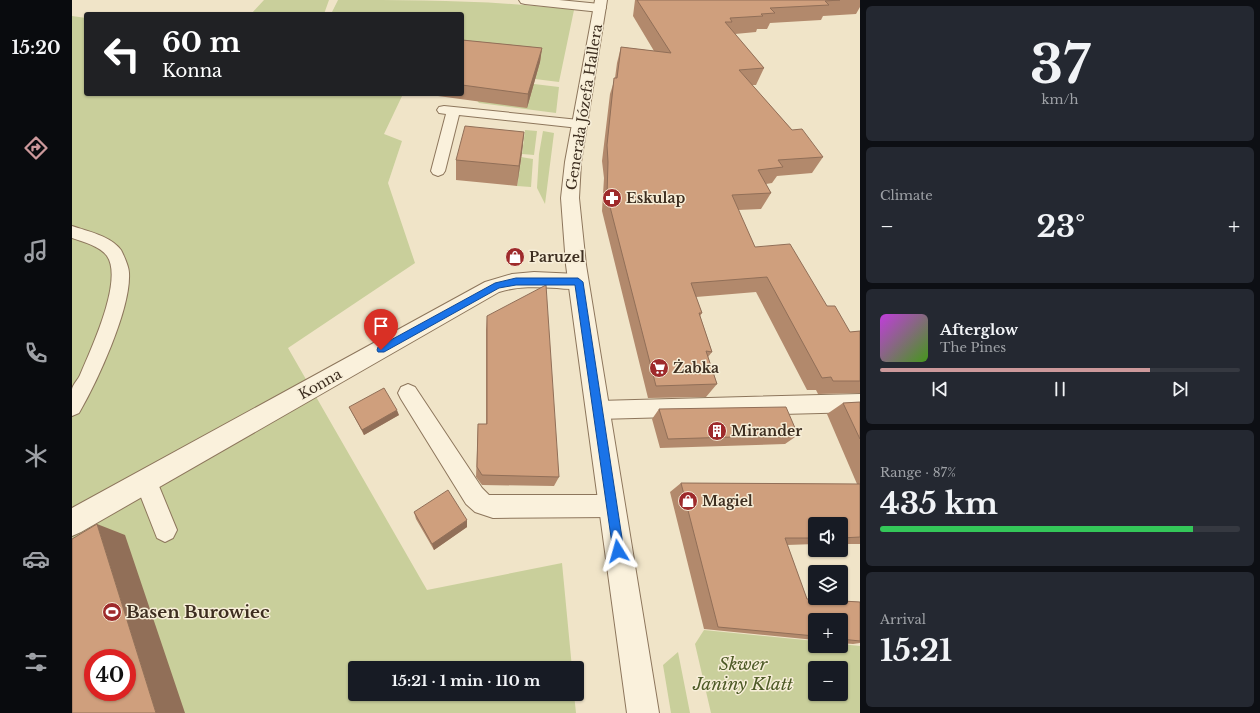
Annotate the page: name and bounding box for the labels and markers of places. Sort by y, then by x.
pharmacy icon: Eskulap [601,187,623,209]
place label: Eskulap [626,189,685,207]
shop icon: Paruzel [504,246,526,268]
place label: Paruzel [529,248,585,266]
pin [364,309,398,350]
supermarket icon: Żabka [648,357,670,379]
place label: Żabka [673,359,719,377]
building icon: Mirander [706,420,728,442]
place label: Mirander [731,422,802,440]
shop icon: Magiel [677,490,699,512]
place label: Magiel [702,492,753,510]
sports icon: Basen Burowiec [101,601,123,623]
place label: Basen Burowiec [126,602,270,623]

